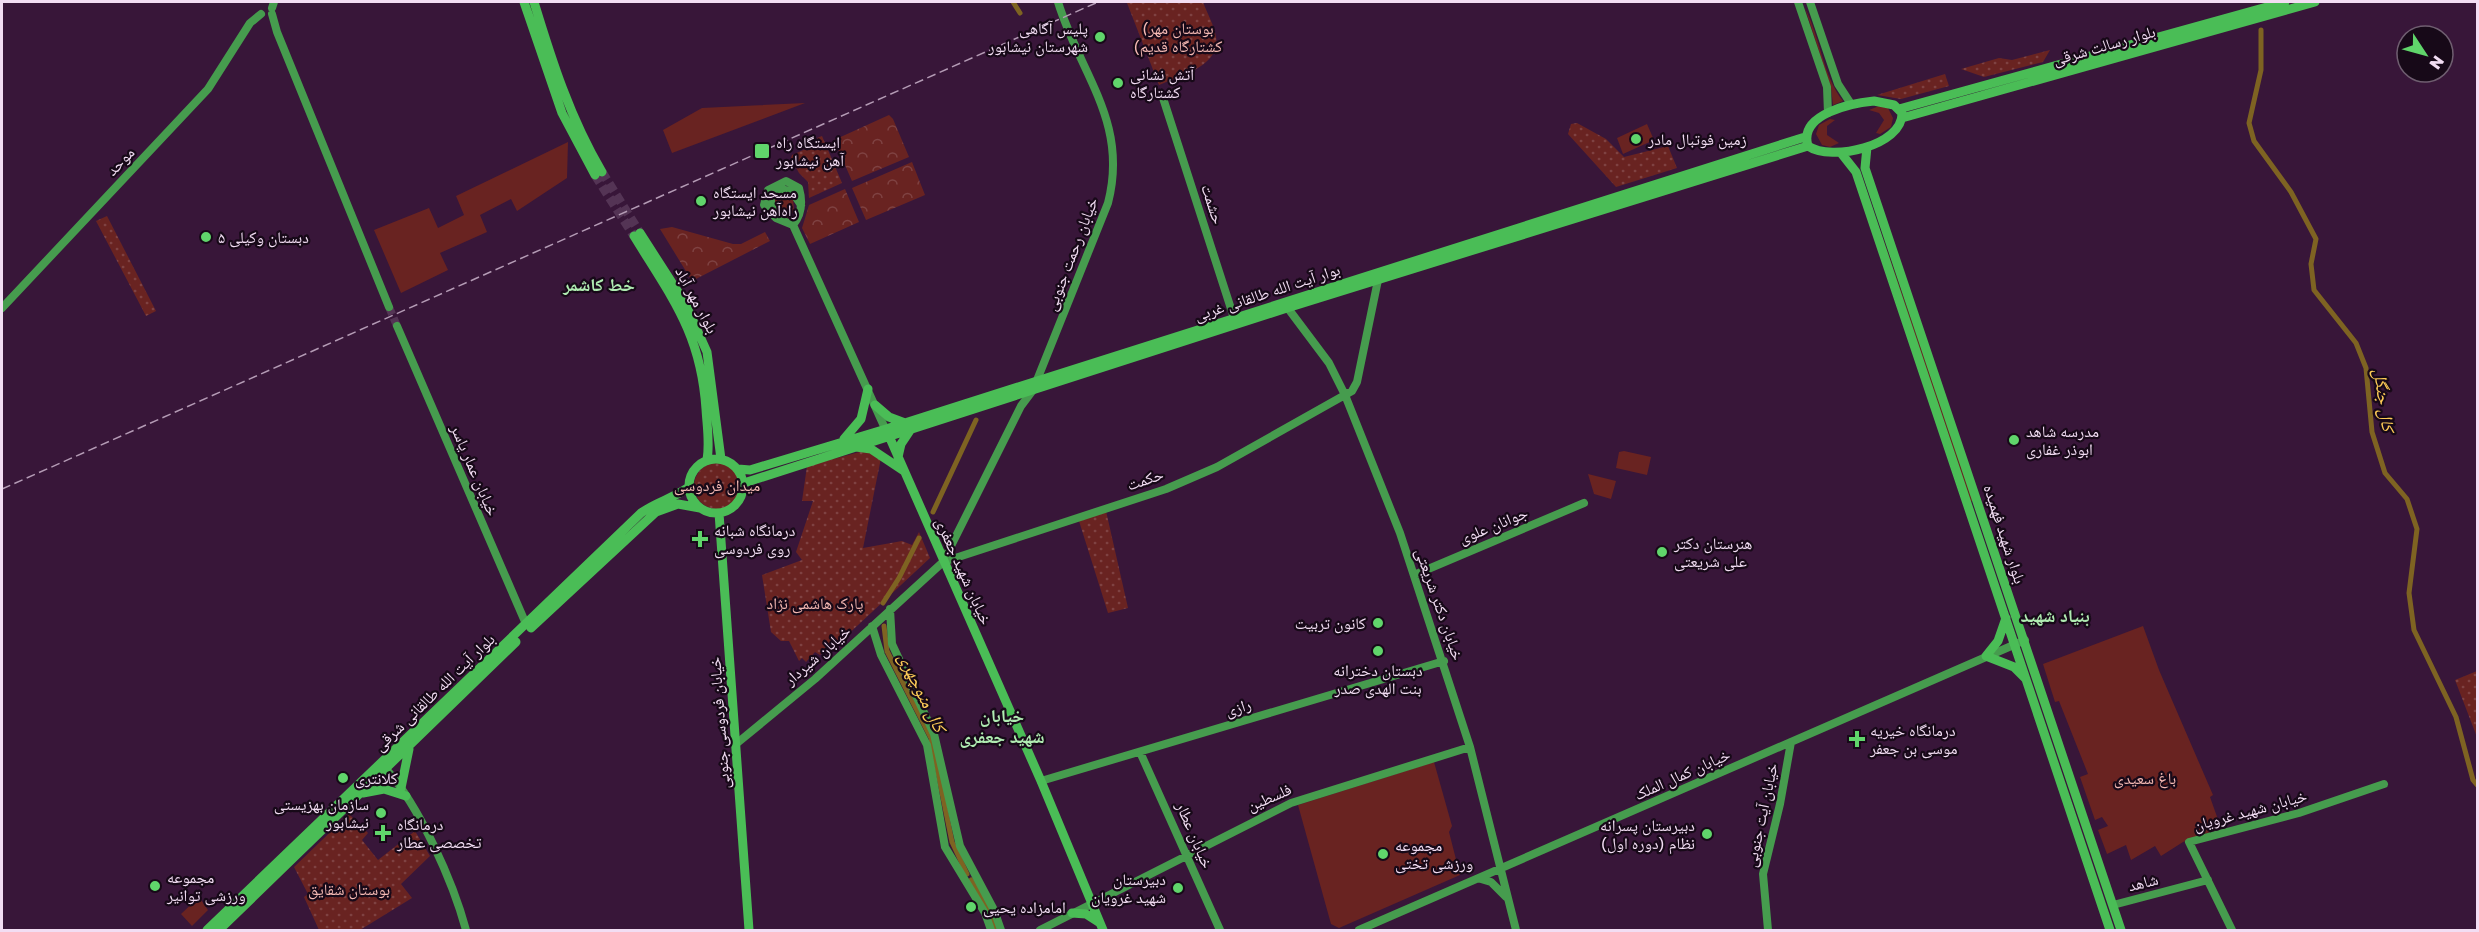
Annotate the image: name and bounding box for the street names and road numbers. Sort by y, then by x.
street label: بلوار رسالت شرقی [2050,21,2158,70]
street label: موحد [102,142,138,180]
street label: حشمت [1197,182,1229,226]
street label: خیابان رحمت جنوبی [1040,195,1103,314]
street label: بوار آیت الله طالقانی غربی [1192,259,1343,326]
street label: بلوار مهر آباد [671,263,723,337]
street label: خیابان عمار یاسر [445,420,503,519]
street label: حکمت [1124,463,1166,495]
street label: بلوار شهید فهمیده [1980,482,2030,586]
street label: جوانان علوی [1456,502,1531,549]
street label: خیابان شهید جعفری [931,514,997,628]
street label: خیابان دکتر شریعتی [1411,545,1469,663]
street label: خیابان شیردار [779,621,855,691]
street label: بلوار آیت الله طالقانی شرقی [369,629,499,756]
street label: خیابان فردوسی جنوبی [704,656,735,790]
street label: رازی [1223,694,1254,721]
street label: خیابان کمال الملک [1631,744,1733,805]
street label: خیابان آیت جنوبی [1740,761,1783,869]
street label: فلسطین [1244,779,1295,816]
street label: خیابان شهید غرویان [2191,785,2309,836]
street label: خیابان عطار [1171,798,1218,872]
street label: شاهد [2126,869,2160,895]

